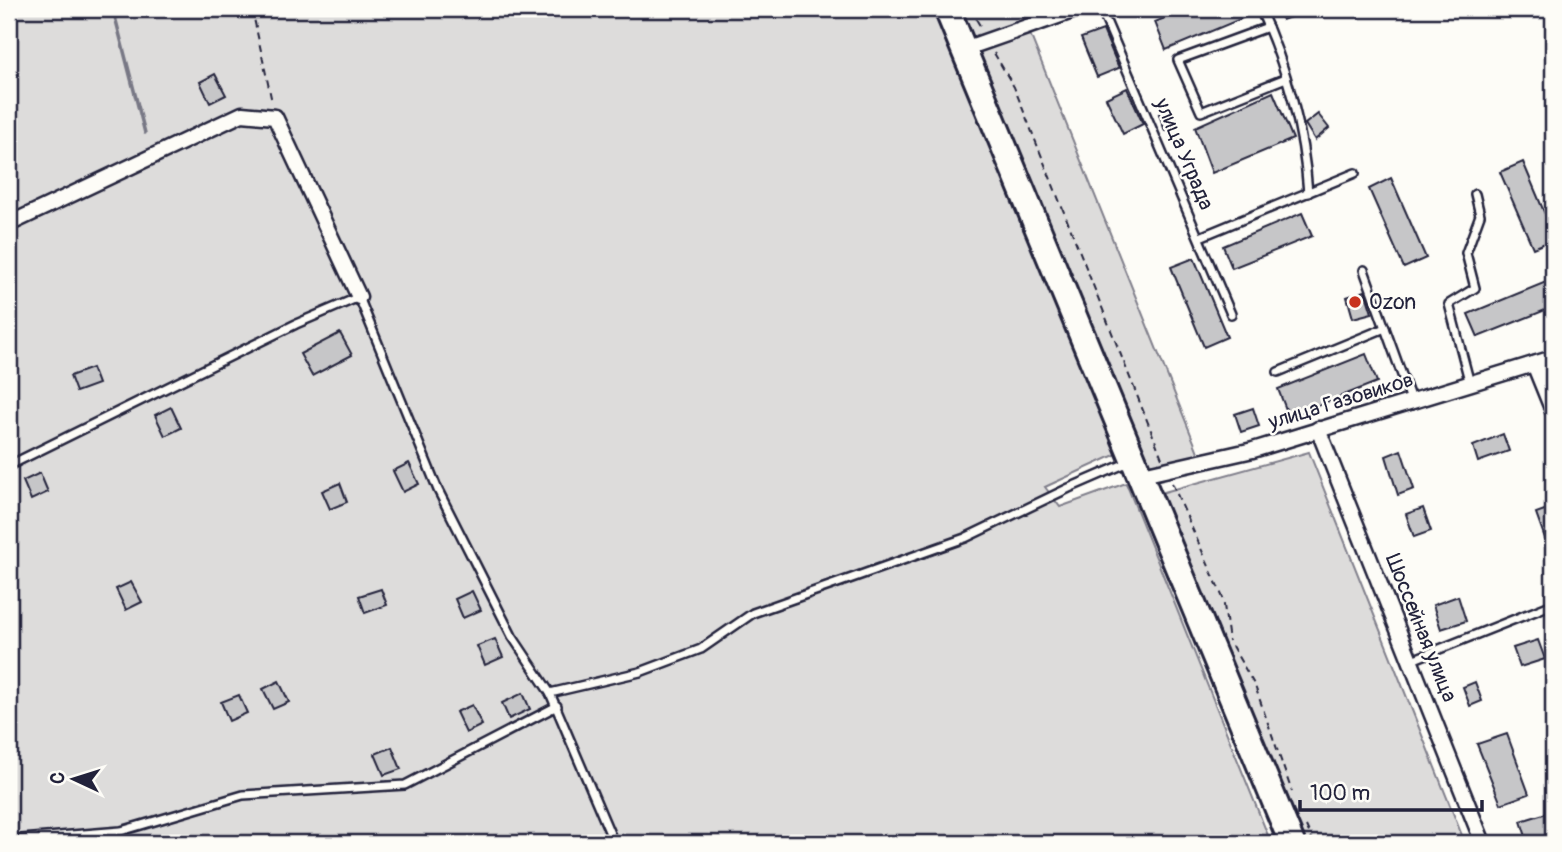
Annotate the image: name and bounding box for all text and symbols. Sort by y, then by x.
street label: улица Уграда [1148,93,1220,214]
place label: Ozon [1369,289,1416,316]
marker: Ozon [1347,294,1363,310]
street label: улица Газовиков [1264,366,1417,436]
street label: Шоссейная улица [1379,550,1463,706]
north arrow [38,744,108,814]
scale bar [1300,768,1482,812]
text: С [46,771,70,785]
text: 100 m [1310,780,1370,807]

